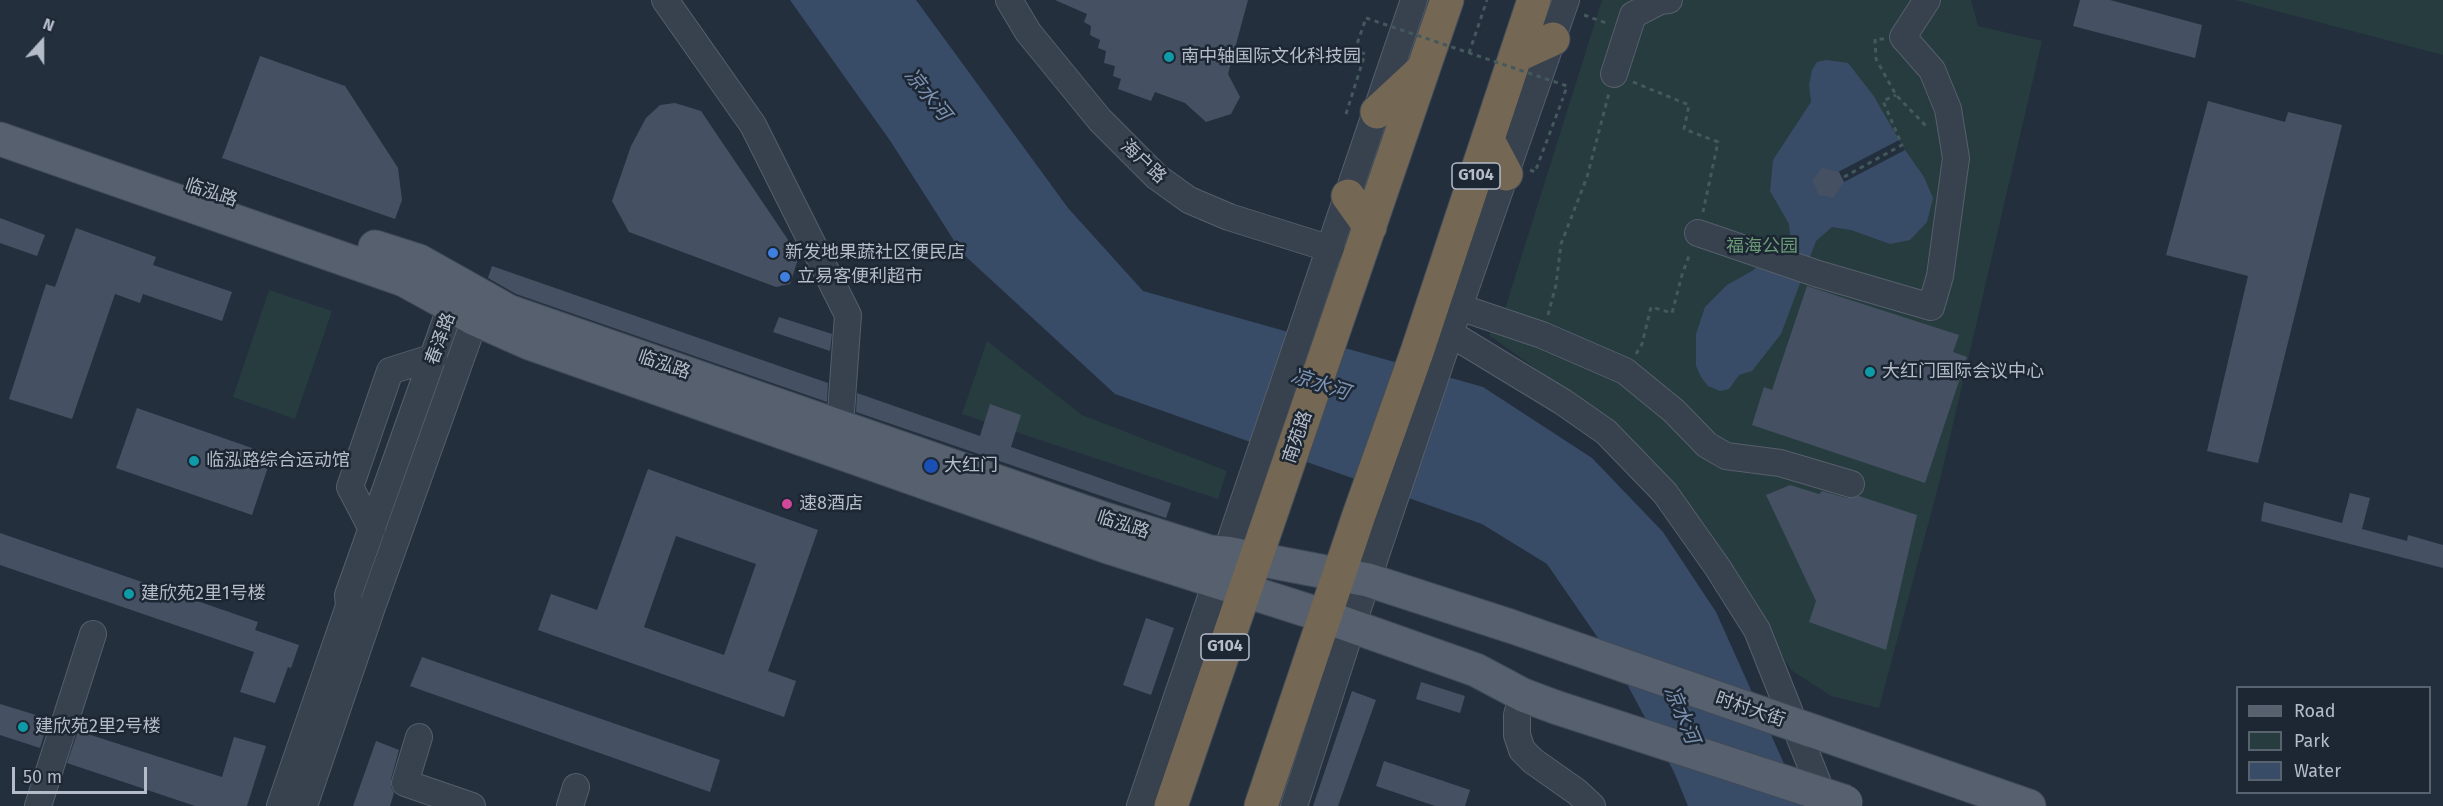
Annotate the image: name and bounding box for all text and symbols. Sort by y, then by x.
north arrow [12,12,72,72]
text: N [40,14,57,35]
place label: 南中轴国际文化科技园 [1181,46,1361,68]
marker: 南中轴国际文化科技园 [1162,50,1176,64]
water label: 凉水河 [899,64,955,126]
street label: 海户路 [1116,136,1170,188]
road number: G104 [1452,163,1500,189]
street label: 临泓路 [182,174,240,212]
park label: 福海公园 [1726,236,1798,258]
place label: 新发地果蔬社区便民店 [785,242,965,264]
marker: 新发地果蔬社区便民店 [766,246,780,260]
place label: 立易客便利超市 [797,266,923,288]
marker: 立易客便利超市 [778,270,792,284]
street label: 春泽路 [422,310,460,368]
street label: 临泓路 [635,346,693,384]
place label: 大红门国际会议中心 [1882,361,2044,383]
water label: 凉水河 [1288,364,1352,406]
marker: 大红门国际会议中心 [1863,365,1877,379]
street label: 南苑路 [1279,408,1317,466]
place label: 临泓路综合运动馆 [206,450,350,472]
marker: 临泓路综合运动馆 [187,454,201,468]
place label: 大红门 [944,455,998,477]
marker: 大红门 [922,457,940,475]
place label: 速8酒店 [799,493,863,515]
marker: 速8酒店 [780,497,794,511]
street label: 临泓路 [1094,506,1152,544]
place label: 建欣苑2里1号楼 [141,583,266,605]
marker: 建欣苑2里1号楼 [122,587,136,601]
road number: G104 [1201,634,1249,660]
water label: 凉水河 [1658,683,1704,747]
legend [2236,686,2431,794]
street label: 时村大街 [1712,688,1788,732]
text: Road [2294,700,2336,722]
place label: 建欣苑2里2号楼 [35,716,161,738]
marker: 建欣苑2里2号楼 [16,720,30,734]
text: Park [2294,730,2329,752]
scale bar [15,755,150,793]
text: Water [2294,760,2341,782]
text: 50 m [23,766,62,788]

